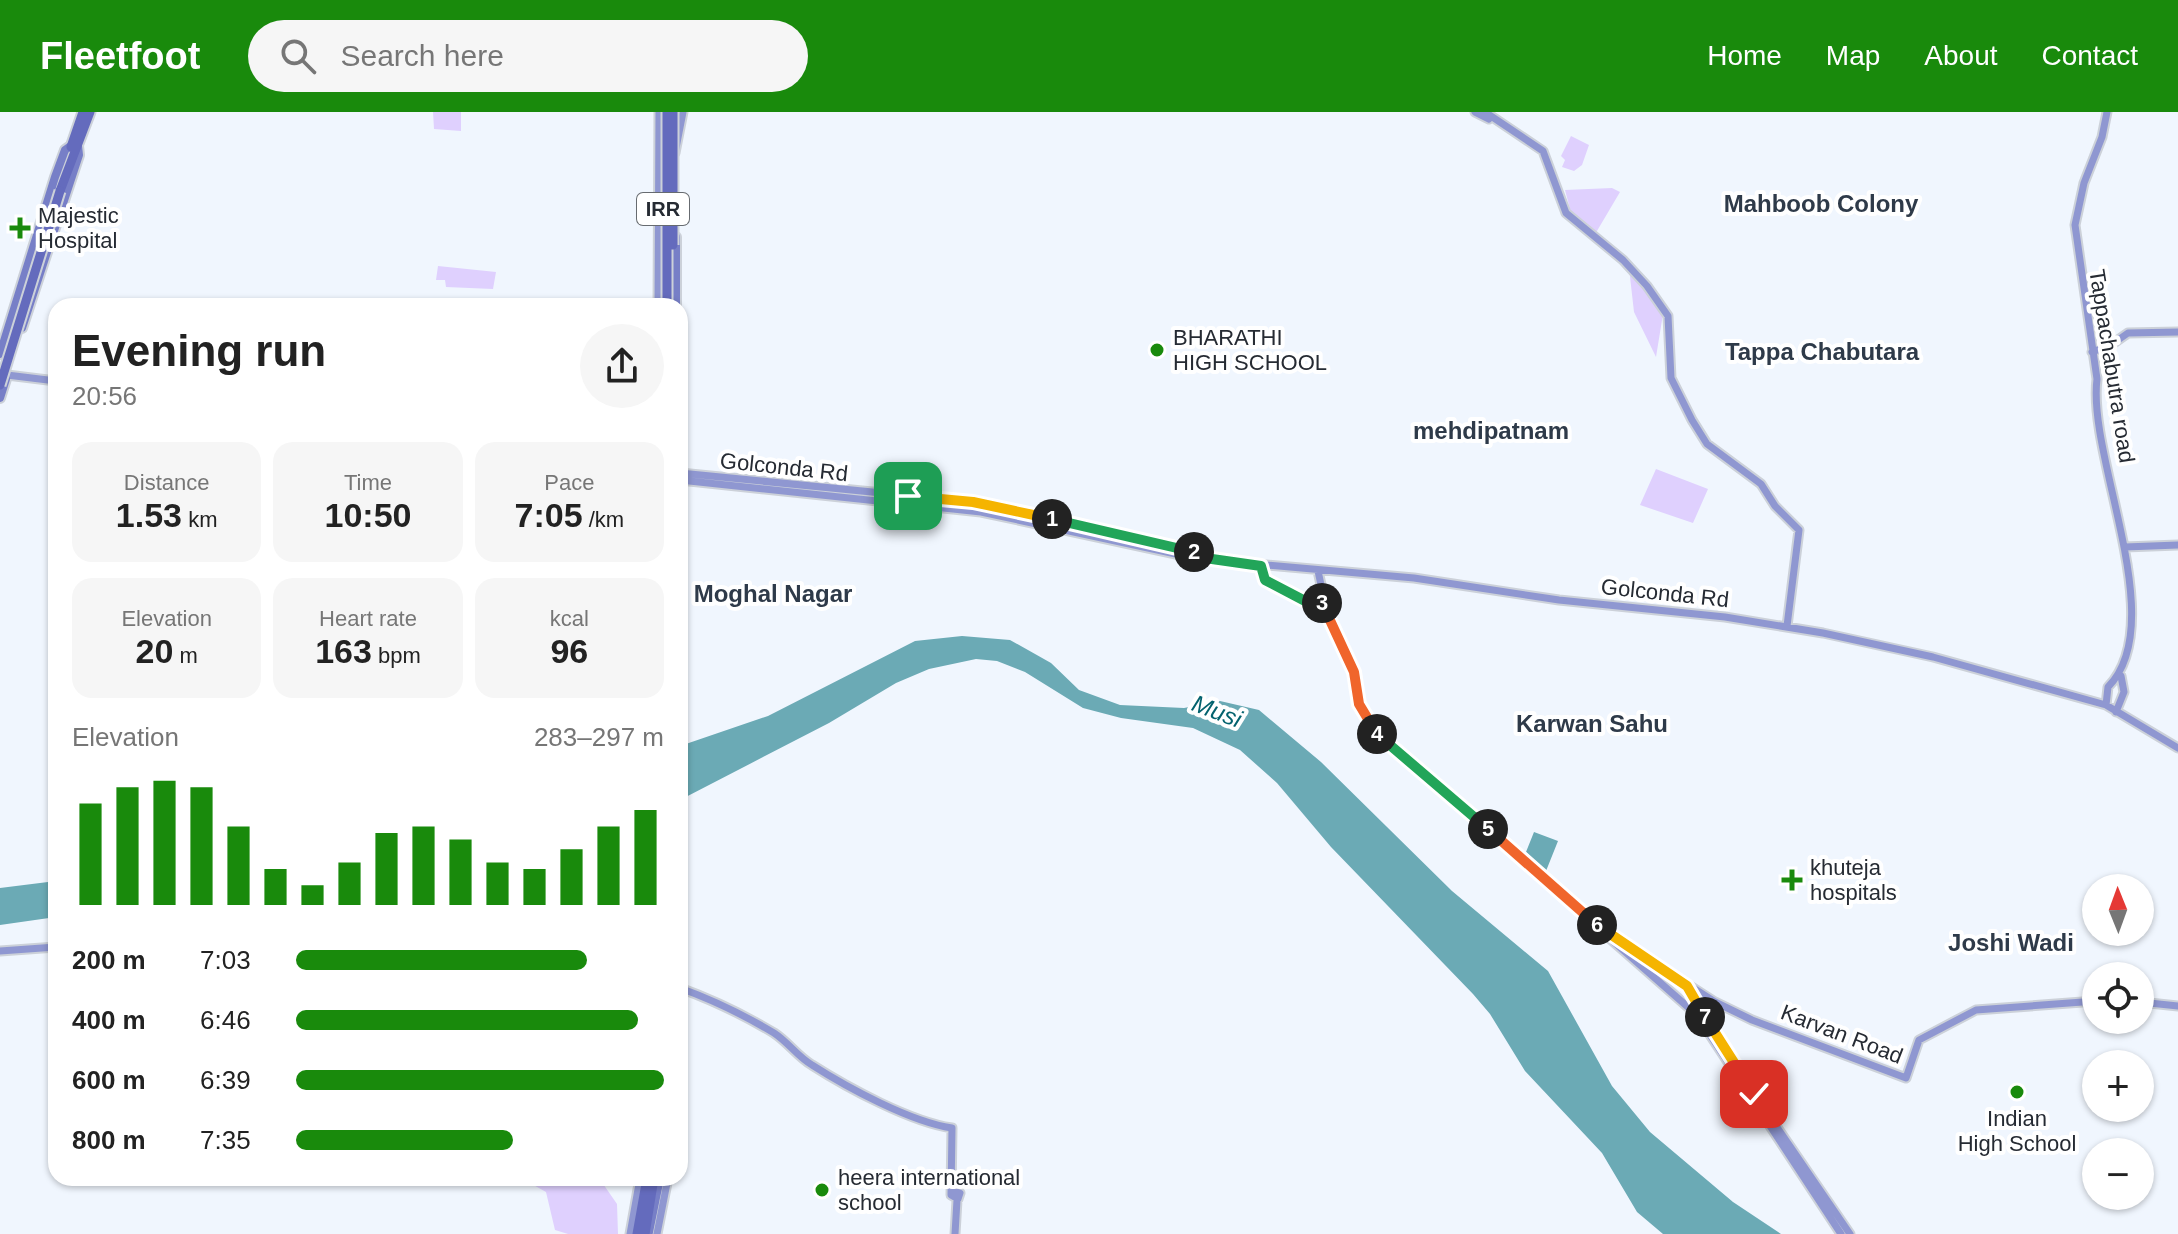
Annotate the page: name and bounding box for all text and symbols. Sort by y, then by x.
search box [248,20,808,92]
icon: search [276,34,320,78]
text: Fleetfoot [40,35,200,77]
text: Search here [340,39,504,72]
text: Home [1707,40,1782,71]
text: Map [1826,40,1880,71]
text: About [1924,40,1998,71]
text: Contact [2042,40,2138,71]
district label: Mahboob Colony [1724,190,1919,217]
road number: IRR [637,193,689,225]
place label: Majestic Hospital [38,203,119,253]
marker: Majestic Hospital [9,217,31,239]
street label: Tappachabutra road [2084,267,2140,465]
button: share [580,324,664,408]
place label: BHARATHI HIGH SCHOOL [1173,325,1327,375]
text: Evening run [72,326,326,375]
district label: Tappa Chabutara [1725,338,1920,365]
marker: BHARATHI HIGH SCHOOL [1148,341,1166,359]
text: 20:56 [72,381,137,411]
district label: mehdipatnam [1413,417,1569,444]
street label: Golconda Rd [719,448,849,486]
pin [874,462,942,530]
text: Distance [124,470,209,495]
text: Time [344,470,392,495]
text: Pace [544,470,594,495]
icon: arrive [886,474,930,518]
text: 1.53 [116,496,182,534]
text: 10:50 [325,496,411,534]
text: 7:05 [515,496,583,534]
pin: 1 [1032,499,1072,539]
text: 1 [1046,506,1058,531]
text: km [182,507,217,532]
text: /km [583,507,624,532]
pin: 2 [1174,532,1214,572]
text: 2 [1188,539,1200,564]
street label: Golconda Rd [1600,574,1730,612]
district label: Moghal Nagar [694,580,852,607]
pin: 3 [1302,583,1342,623]
text: 3 [1316,590,1328,615]
text: Elevation [121,606,212,631]
text: Heart rate [319,606,417,631]
text: kcal [550,606,589,631]
text: 20 [136,632,173,670]
text: 163 [315,632,372,670]
text: 96 [550,632,588,670]
text: m [173,643,198,668]
text: bpm [372,643,421,668]
water label: Musi [1189,689,1246,733]
district label: Karwan Sahu [1516,710,1668,737]
pin: 4 [1357,714,1397,754]
text: 4 [1371,721,1383,746]
text: Elevation [72,722,179,752]
text: 283–297 m [534,722,664,752]
pin: 5 [1468,809,1508,849]
text: 5 [1482,816,1494,841]
place label: khuteja hospitals [1810,855,1897,905]
marker: khuteja hospitals [1781,869,1803,891]
north arrow [2082,874,2154,946]
map controls [2082,874,2154,1210]
pin: 6 [1577,905,1617,945]
text: 6 [1591,912,1603,937]
district label: Joshi Wadi [1948,929,2074,956]
text: 200 m [72,945,146,975]
text: 7:03 [200,945,251,975]
button: locate [2082,962,2154,1034]
pin: 7 [1685,997,1725,1037]
street label: Karvan Road [1778,999,1906,1069]
text: 7 [1699,1004,1711,1029]
text: 400 m [72,1005,146,1035]
text: 6:46 [200,1005,251,1035]
button: + [2082,1050,2154,1122]
pin [1720,1060,1788,1128]
text: 600 m [72,1065,146,1095]
text: 6:39 [200,1065,251,1095]
icon: check [1732,1072,1776,1116]
marker: Indian High School [2008,1083,2026,1101]
place label: Indian High School [1958,1106,2076,1156]
text: 800 m [72,1125,146,1155]
text: 7:35 [200,1125,251,1155]
button: − [2082,1138,2154,1210]
place label: heera international school [838,1165,1020,1215]
marker: heera international school [813,1181,831,1199]

